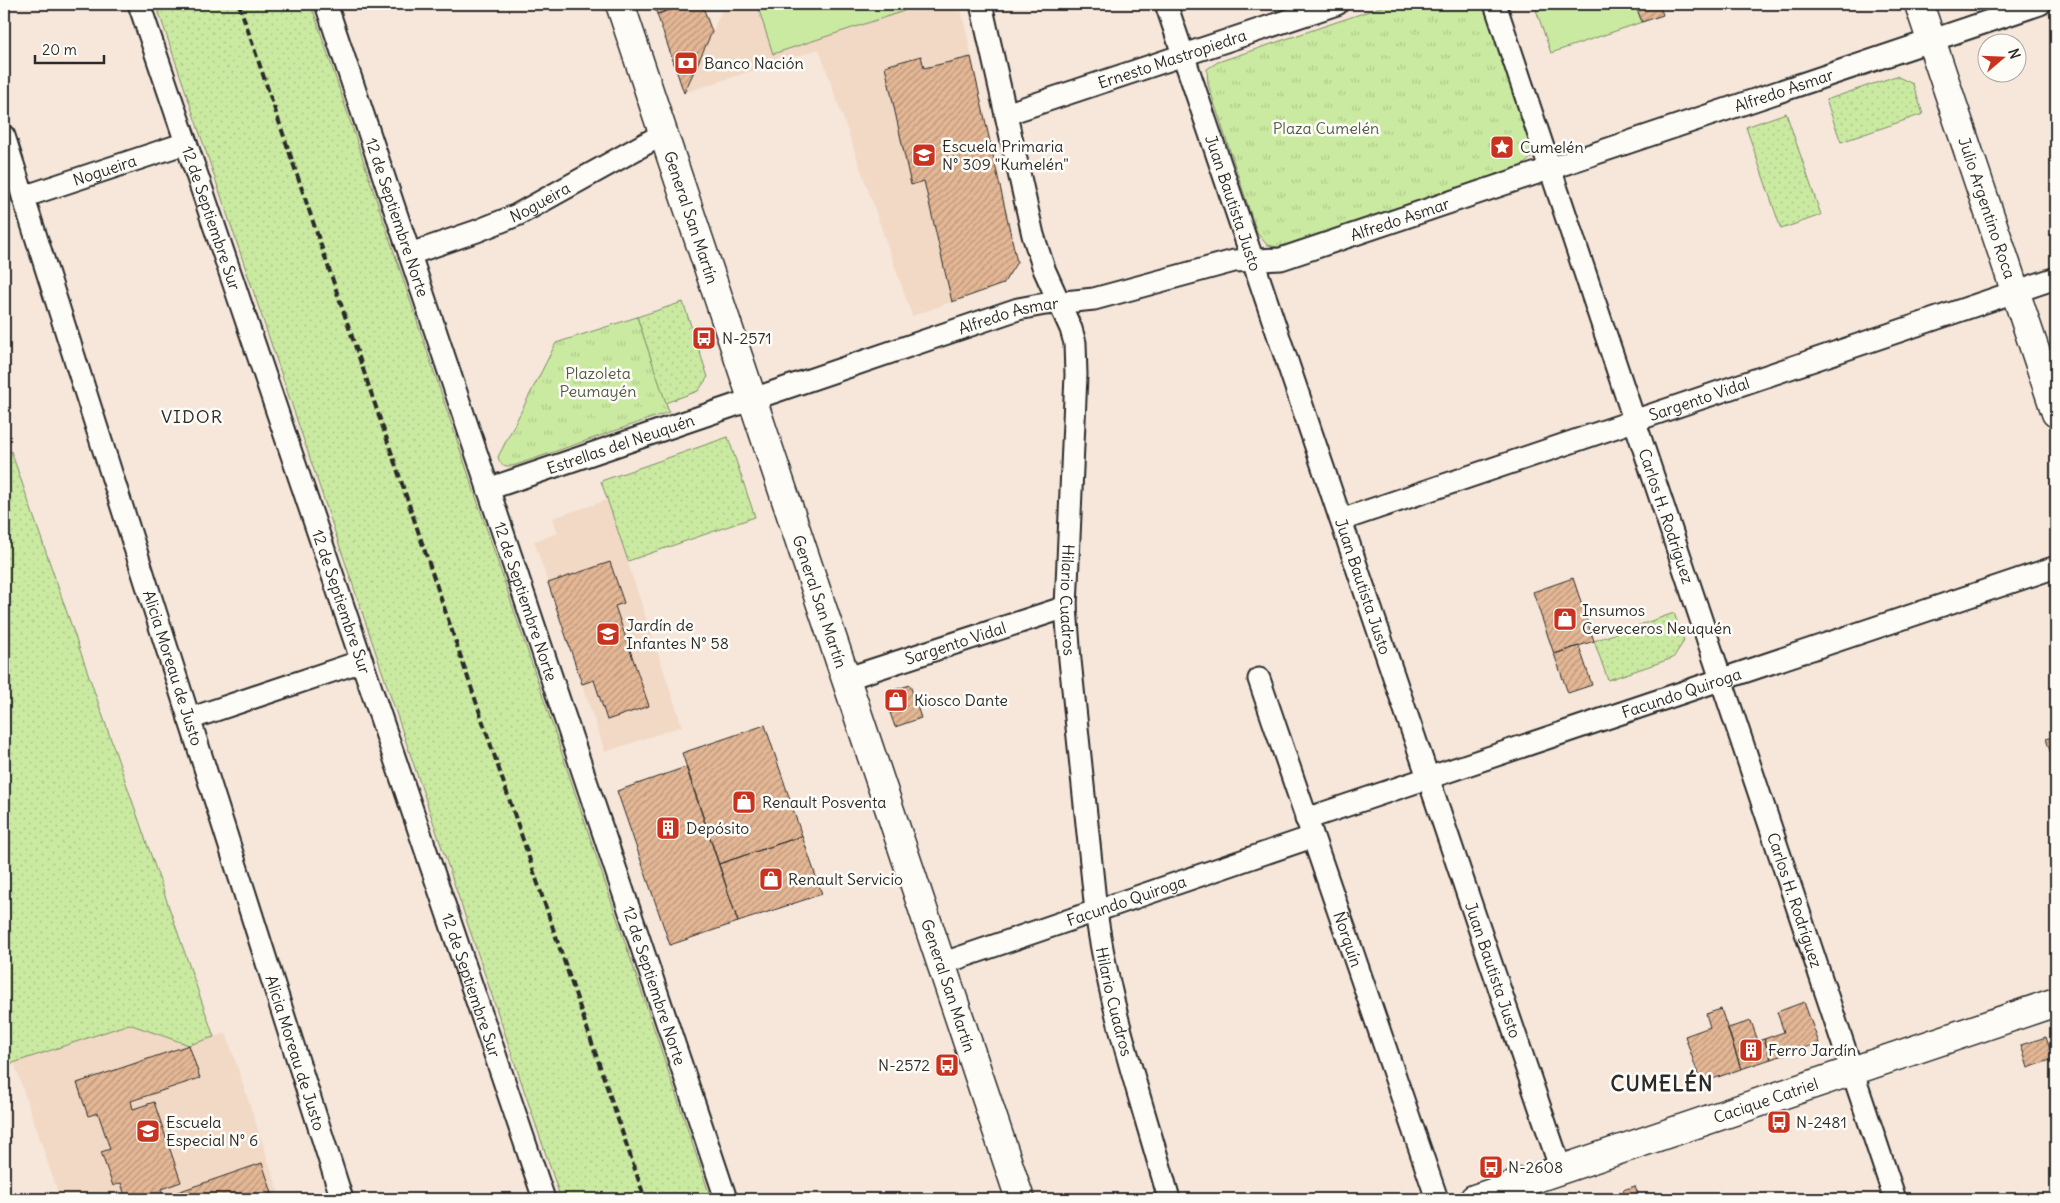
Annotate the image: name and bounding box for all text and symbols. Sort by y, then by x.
street label: Ernesto Mastropiedra [1095,25,1249,93]
scale bar [35,32,104,64]
north arrow [1978,32,2028,82]
text: 20 m [42,40,77,59]
text: N [2004,46,2024,61]
bank icon: Banco Nación [673,50,699,76]
place label: Banco Nación [704,53,804,73]
street label: Alfredo Asmar [1732,64,1836,116]
park label: Plaza Cumelén [1273,118,1379,138]
street label: Juan Bautista Justo [1201,132,1266,274]
place icon: Cumelén [1489,134,1515,160]
street label: Julio Argentino Roca [1954,134,2020,281]
street label: 12 de Septiembre Norte [361,135,433,300]
place label: Escuela Primaria N° 309 "Kumelén" [942,136,1069,174]
place label: Cumelén [1520,137,1584,157]
school or university icon: Escuela Primaria N° 309 "Kumelén" [911,142,937,168]
street label: 12 de Septiembre Sur [178,143,245,293]
street label: General San Martín [660,148,723,286]
street label: Nogueira [70,150,139,190]
street label: Nogueira [507,178,573,227]
street label: Alfredo Asmar [1348,193,1453,245]
street label: Alfredo Asmar [956,293,1060,339]
bus stop icon: N-2571 [691,325,717,351]
place label: N-2571 [722,328,772,348]
park label: Plazoleta Peumayén [559,363,637,401]
street label: Sargento Vidal [1646,372,1752,425]
district label: VIDOR [161,405,223,428]
street label: Estrellas del Neuquén [544,410,697,478]
street label: Carlos H. Rodríguez [1634,446,1698,587]
street label: Juan Bautista Justo [1331,516,1396,657]
street label: 12 de Septiembre Norte [490,519,562,684]
street label: 12 de Septiembre Sur [308,527,375,677]
street label: General San Martín [788,532,852,670]
street label: Hilario Cuadros [1056,544,1080,656]
street label: Alicia Moreau de Justo [139,588,207,748]
place label: Insumos Cerveceros Neuquén [1582,600,1731,638]
shop icon: Insumos Cerveceros Neuquén [1552,606,1578,632]
place label: Jardín de Infantes N° 58 [626,615,729,653]
street label: Sargento Vidal [902,617,1008,669]
school or university icon: Jardín de Infantes N° 58 [595,621,621,647]
street label: Facundo Quiroga [1619,664,1744,722]
shop icon: Kiosco Dante [883,687,909,713]
place label: Kiosco Dante [914,690,1008,710]
shop icon: Renault Posventa [731,789,757,815]
place label: Renault Posventa [762,792,887,812]
building icon: Depósito [655,815,681,841]
place label: Depósito [686,818,749,838]
street label: Carlos H. Rodríguez [1763,830,1827,971]
shop icon: Renault Servicio [758,866,784,892]
place label: Renault Servicio [788,869,903,889]
street label: Facundo Quiroga [1064,871,1189,930]
street label: Juan Bautista Justo [1461,899,1526,1041]
street label: 12 de Septiembre Norte [619,903,690,1068]
street label: Ñorquín [1329,909,1367,970]
street label: 12 de Septiembre Sur [438,910,505,1060]
street label: General San Martín [917,916,980,1055]
street label: Hilario Cuadros [1092,945,1137,1058]
street label: Alicia Moreau de Justo [261,973,330,1133]
building icon: Ferro Jardín [1738,1037,1764,1063]
place label: Ferro Jardín [1768,1040,1856,1060]
bus stop icon: N-2572 [934,1052,960,1078]
place label: N-2572 [878,1055,930,1075]
district label: CUMELÉN [1611,1069,1713,1097]
street label: Cacique Catriel [1711,1073,1821,1127]
bus stop icon: N-2481 [1766,1109,1792,1135]
place label: Escuela Especial N° 6 [166,1112,258,1150]
place label: N-2481 [1796,1112,1847,1132]
school or university icon: Escuela Especial N° 6 [135,1118,161,1144]
bus stop icon: N-2608 [1478,1154,1504,1180]
place label: N-2608 [1508,1157,1563,1177]

